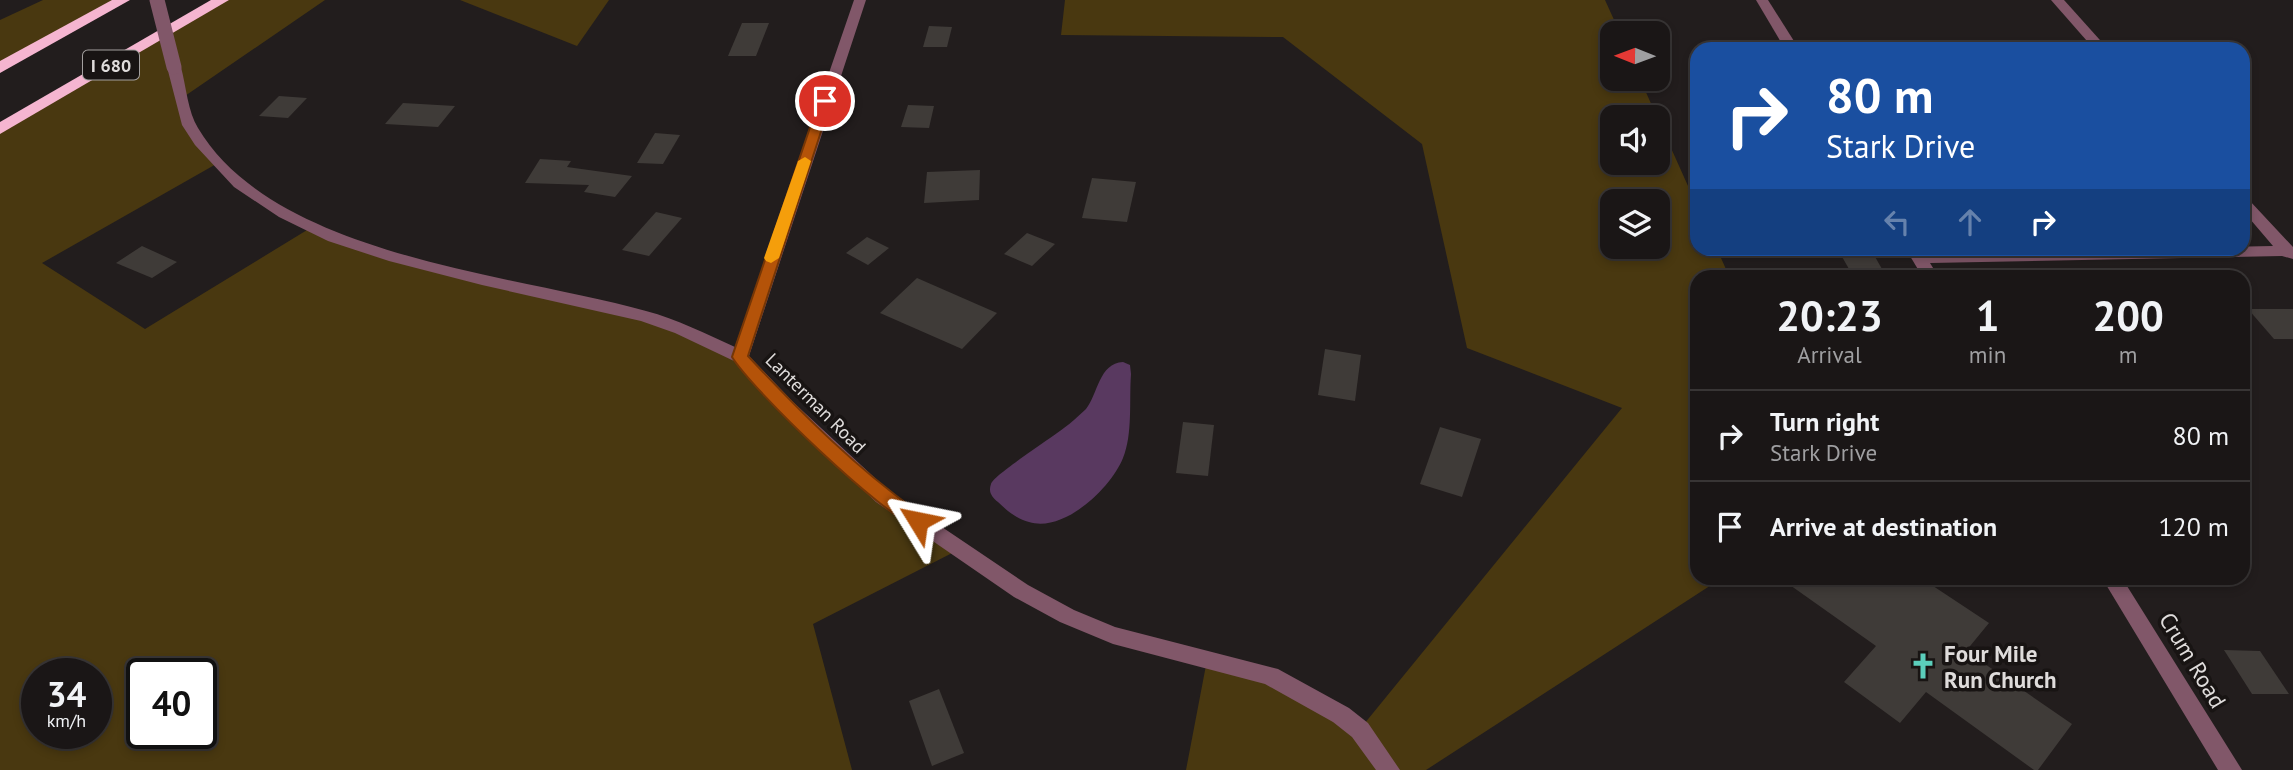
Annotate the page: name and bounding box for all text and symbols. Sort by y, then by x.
north arrow [1600,21,1670,91]
map controls [1600,21,1670,259]
road number: I 680 [83,51,139,80]
text: 80 m [1826,63,1933,127]
icon: right [1711,70,1802,161]
pin [795,71,855,131]
icon: arrive [806,82,844,120]
button: sound [1600,105,1670,175]
text: Stark Drive [1826,125,1975,167]
button: layers [1600,189,1670,259]
icon: left [1878,203,1916,241]
icon: ahead [1951,203,1989,241]
icon: right [2024,203,2062,241]
text: 20:23 [1776,288,1883,343]
text: 1 [1976,288,1999,343]
text: 200 [2092,288,2164,343]
text: Arrival [1797,340,1862,369]
text: min [1969,340,2006,369]
text: m [2119,340,2137,369]
street label: Lanterman Road [761,348,871,458]
text: Turn right [1770,405,1879,438]
icon: right [1711,417,1749,455]
text: 80 m [2173,419,2229,452]
text: Stark Drive [1770,438,1877,467]
position arrow [881,484,955,558]
icon: arrive [1711,508,1749,546]
text: Arrive at destination [1770,510,1997,543]
text: 120 m [2158,510,2229,543]
street label: Crum Road [2153,607,2233,713]
place label: Four Mile Run Church [1944,639,2057,694]
church icon: Four Mile Run Church [1908,651,1938,681]
speed limit sign: 40 [126,658,217,749]
text: 34 [47,671,86,717]
text: km/h [47,709,86,732]

